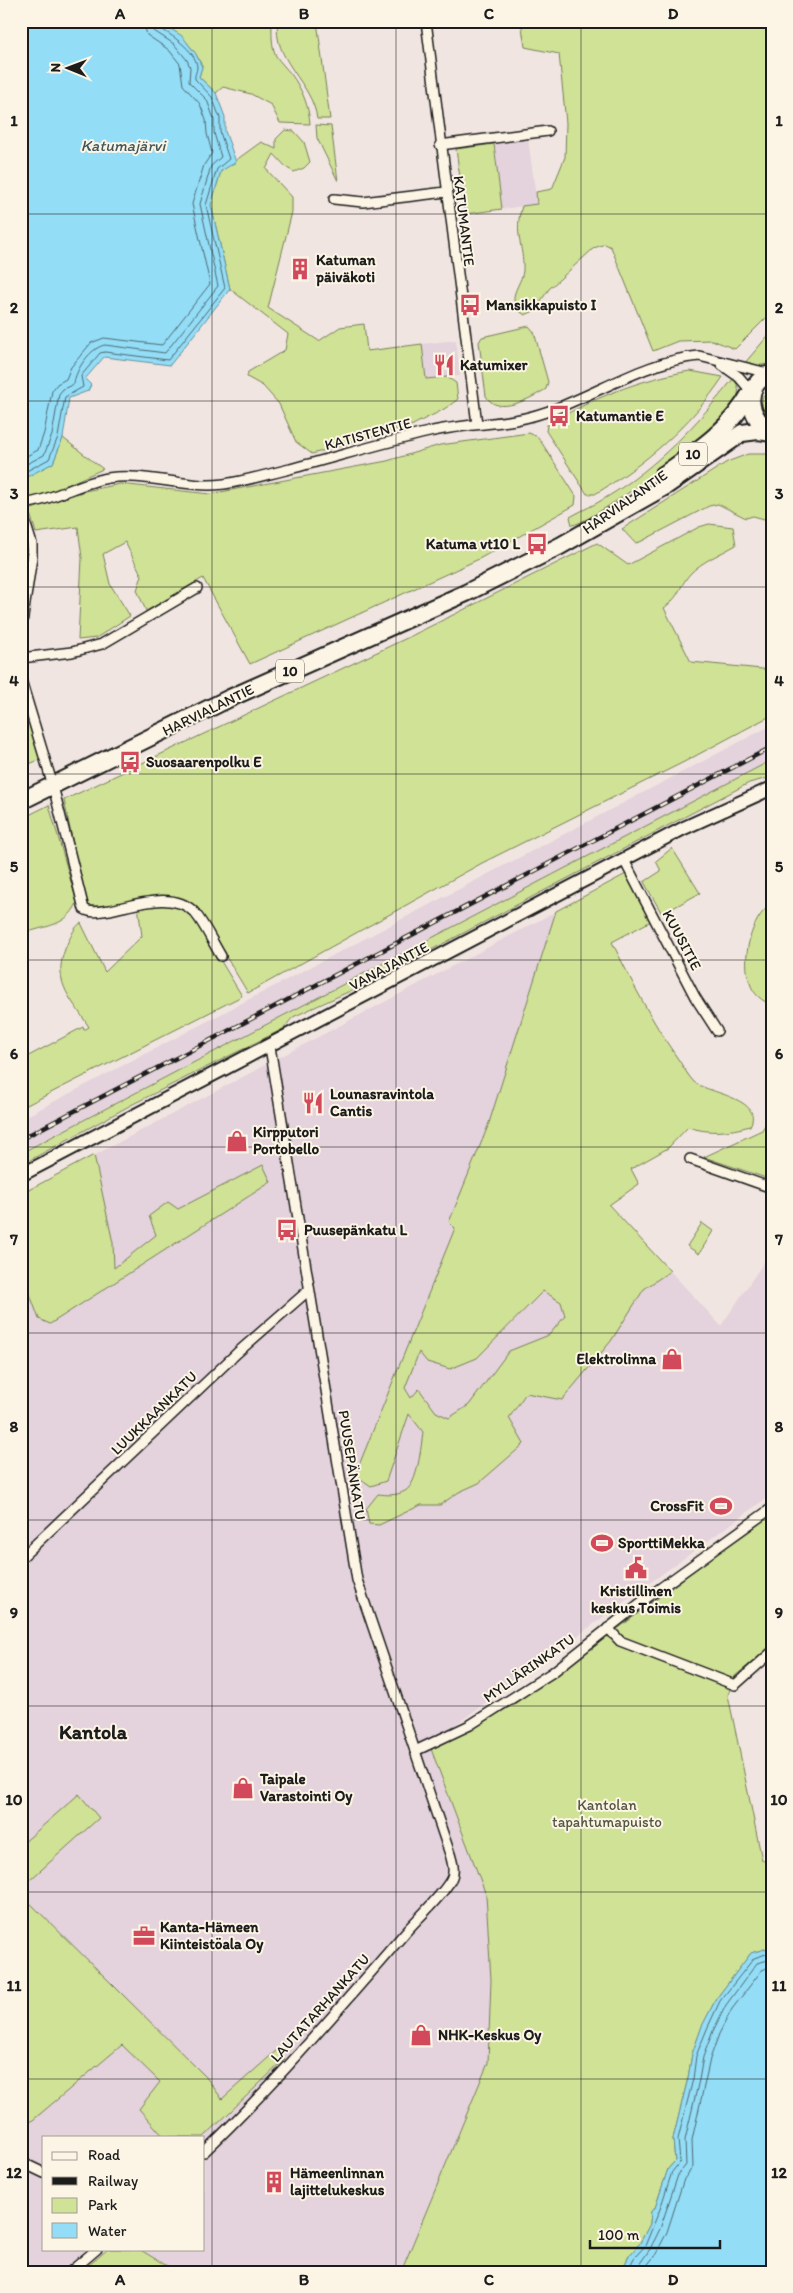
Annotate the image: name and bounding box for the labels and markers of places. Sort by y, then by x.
place label: Katuman päiväkoti [315,251,376,287]
building icon: Katuman päiväkoti [287,256,313,282]
bus stop icon: Mansikkapuisto I [457,292,483,318]
place label: Mansikkapuisto I [486,296,597,315]
restaurant icon: Katumixer [431,352,457,378]
place label: Katumixer [460,356,529,374]
bus stop icon: Katumantie E [546,403,572,429]
place label: Katumantie E [576,407,665,425]
bus stop icon: Katuma vt10 L [524,531,550,557]
place label: Katuma vt10 L [426,535,520,553]
bus stop icon: Suosaarenpolku E [117,749,143,775]
place label: Suosaarenpolku E [146,753,262,772]
place label: Lounasravintola Cantis [330,1085,434,1120]
restaurant icon: Lounasravintola Cantis [300,1090,326,1116]
place label: Kirpputori Portobello [253,1123,320,1158]
shop icon: Kirpputori Portobello [224,1128,250,1154]
bus stop icon: Puusepänkatu L [274,1217,300,1243]
place label: Puusepänkatu L [304,1221,407,1240]
shop icon: Elektrolinna [659,1346,685,1372]
place label: Elektrolinna [577,1350,656,1368]
sports icon: CrossFit [708,1493,734,1519]
place label: CrossFit [650,1497,704,1515]
sports icon: SporttiMekka [589,1530,615,1556]
place label: SporttiMekka [618,1534,705,1553]
public building icon: Kristillinen keskus Toimis [623,1555,649,1581]
place label: Kristillinen keskus Toimis [591,1582,681,1617]
place label: Taipale Varastointi Oy [259,1770,353,1806]
shop icon: Taipale Varastointi Oy [230,1775,256,1801]
place label: Kanta-Hämeen Kiinteistöala Oy [160,1918,264,1954]
office icon: Kanta-Hämeen Kiinteistöala Oy [131,1923,157,1949]
shop icon: NHK-Keskus Oy [408,2022,434,2048]
place label: NHK-Keskus Oy [438,2026,542,2045]
place label: Hämeenlinnan lajittelukeskus [290,2164,385,2200]
building icon: Hämeenlinnan lajittelukeskus [261,2169,287,2195]

